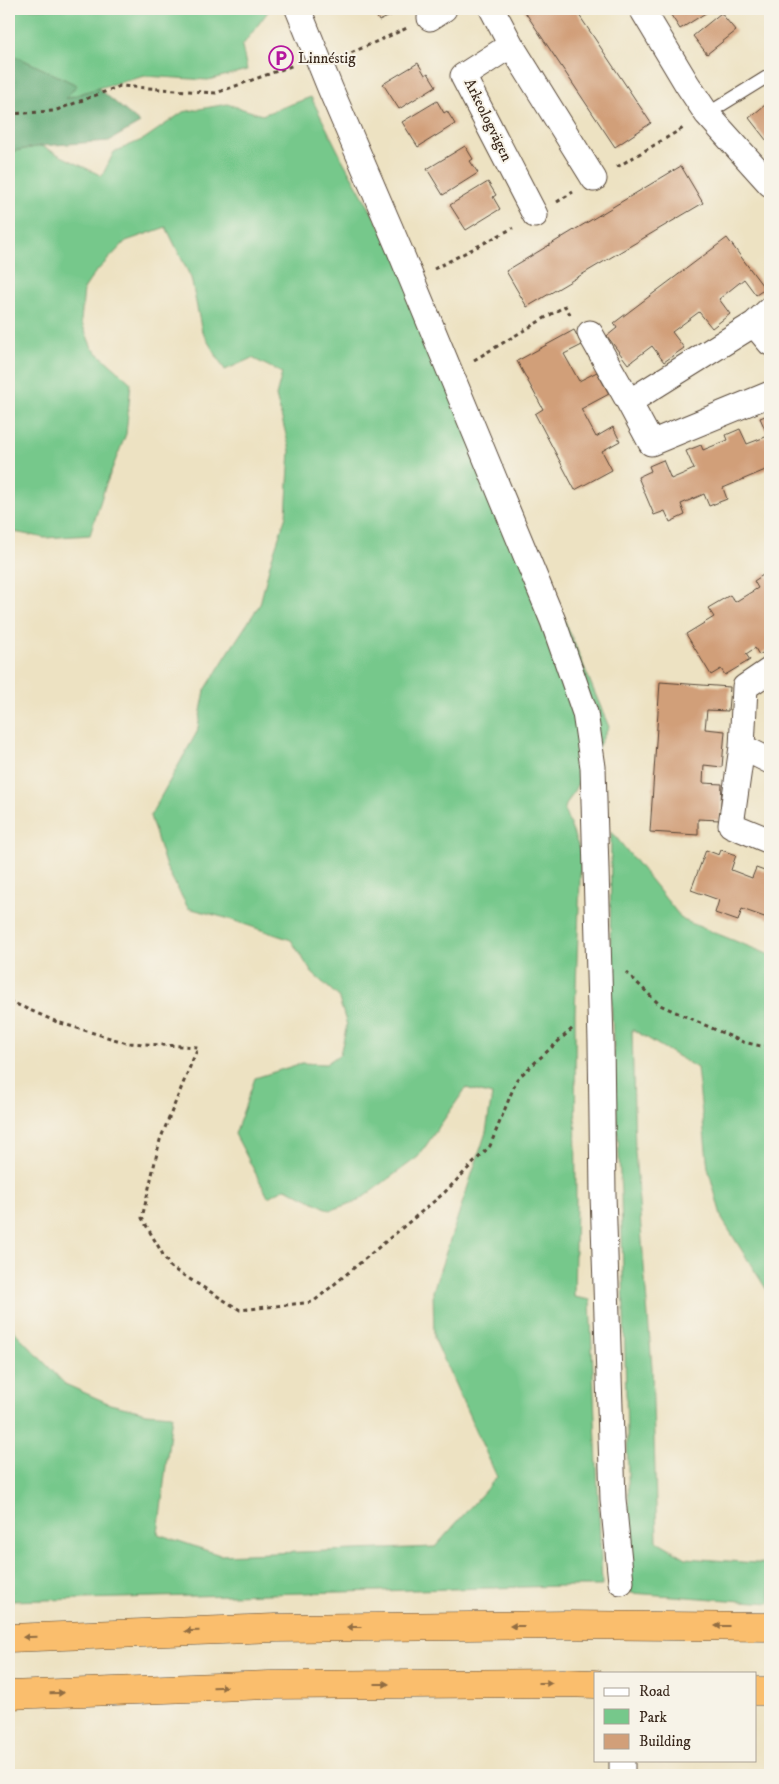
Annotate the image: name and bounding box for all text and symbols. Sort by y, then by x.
parking icon: Linnéstig [268,45,294,71]
place label: Linnéstig [298,49,356,68]
street label: Arkeologvägen [460,76,516,165]
one-way arrow [509,1622,525,1630]
one-way arrow [713,1622,729,1630]
one-way arrow [346,1623,362,1631]
one-way arrow [184,1627,200,1635]
one-way arrow [21,1633,37,1641]
legend [594,1672,756,1762]
one-way arrow [537,1679,553,1687]
one-way arrow [375,1680,391,1688]
one-way arrow [212,1682,228,1690]
text: Road [639,1682,671,1701]
one-way arrow [50,1689,66,1697]
text: Park [639,1708,668,1727]
text: Building [639,1732,691,1751]

